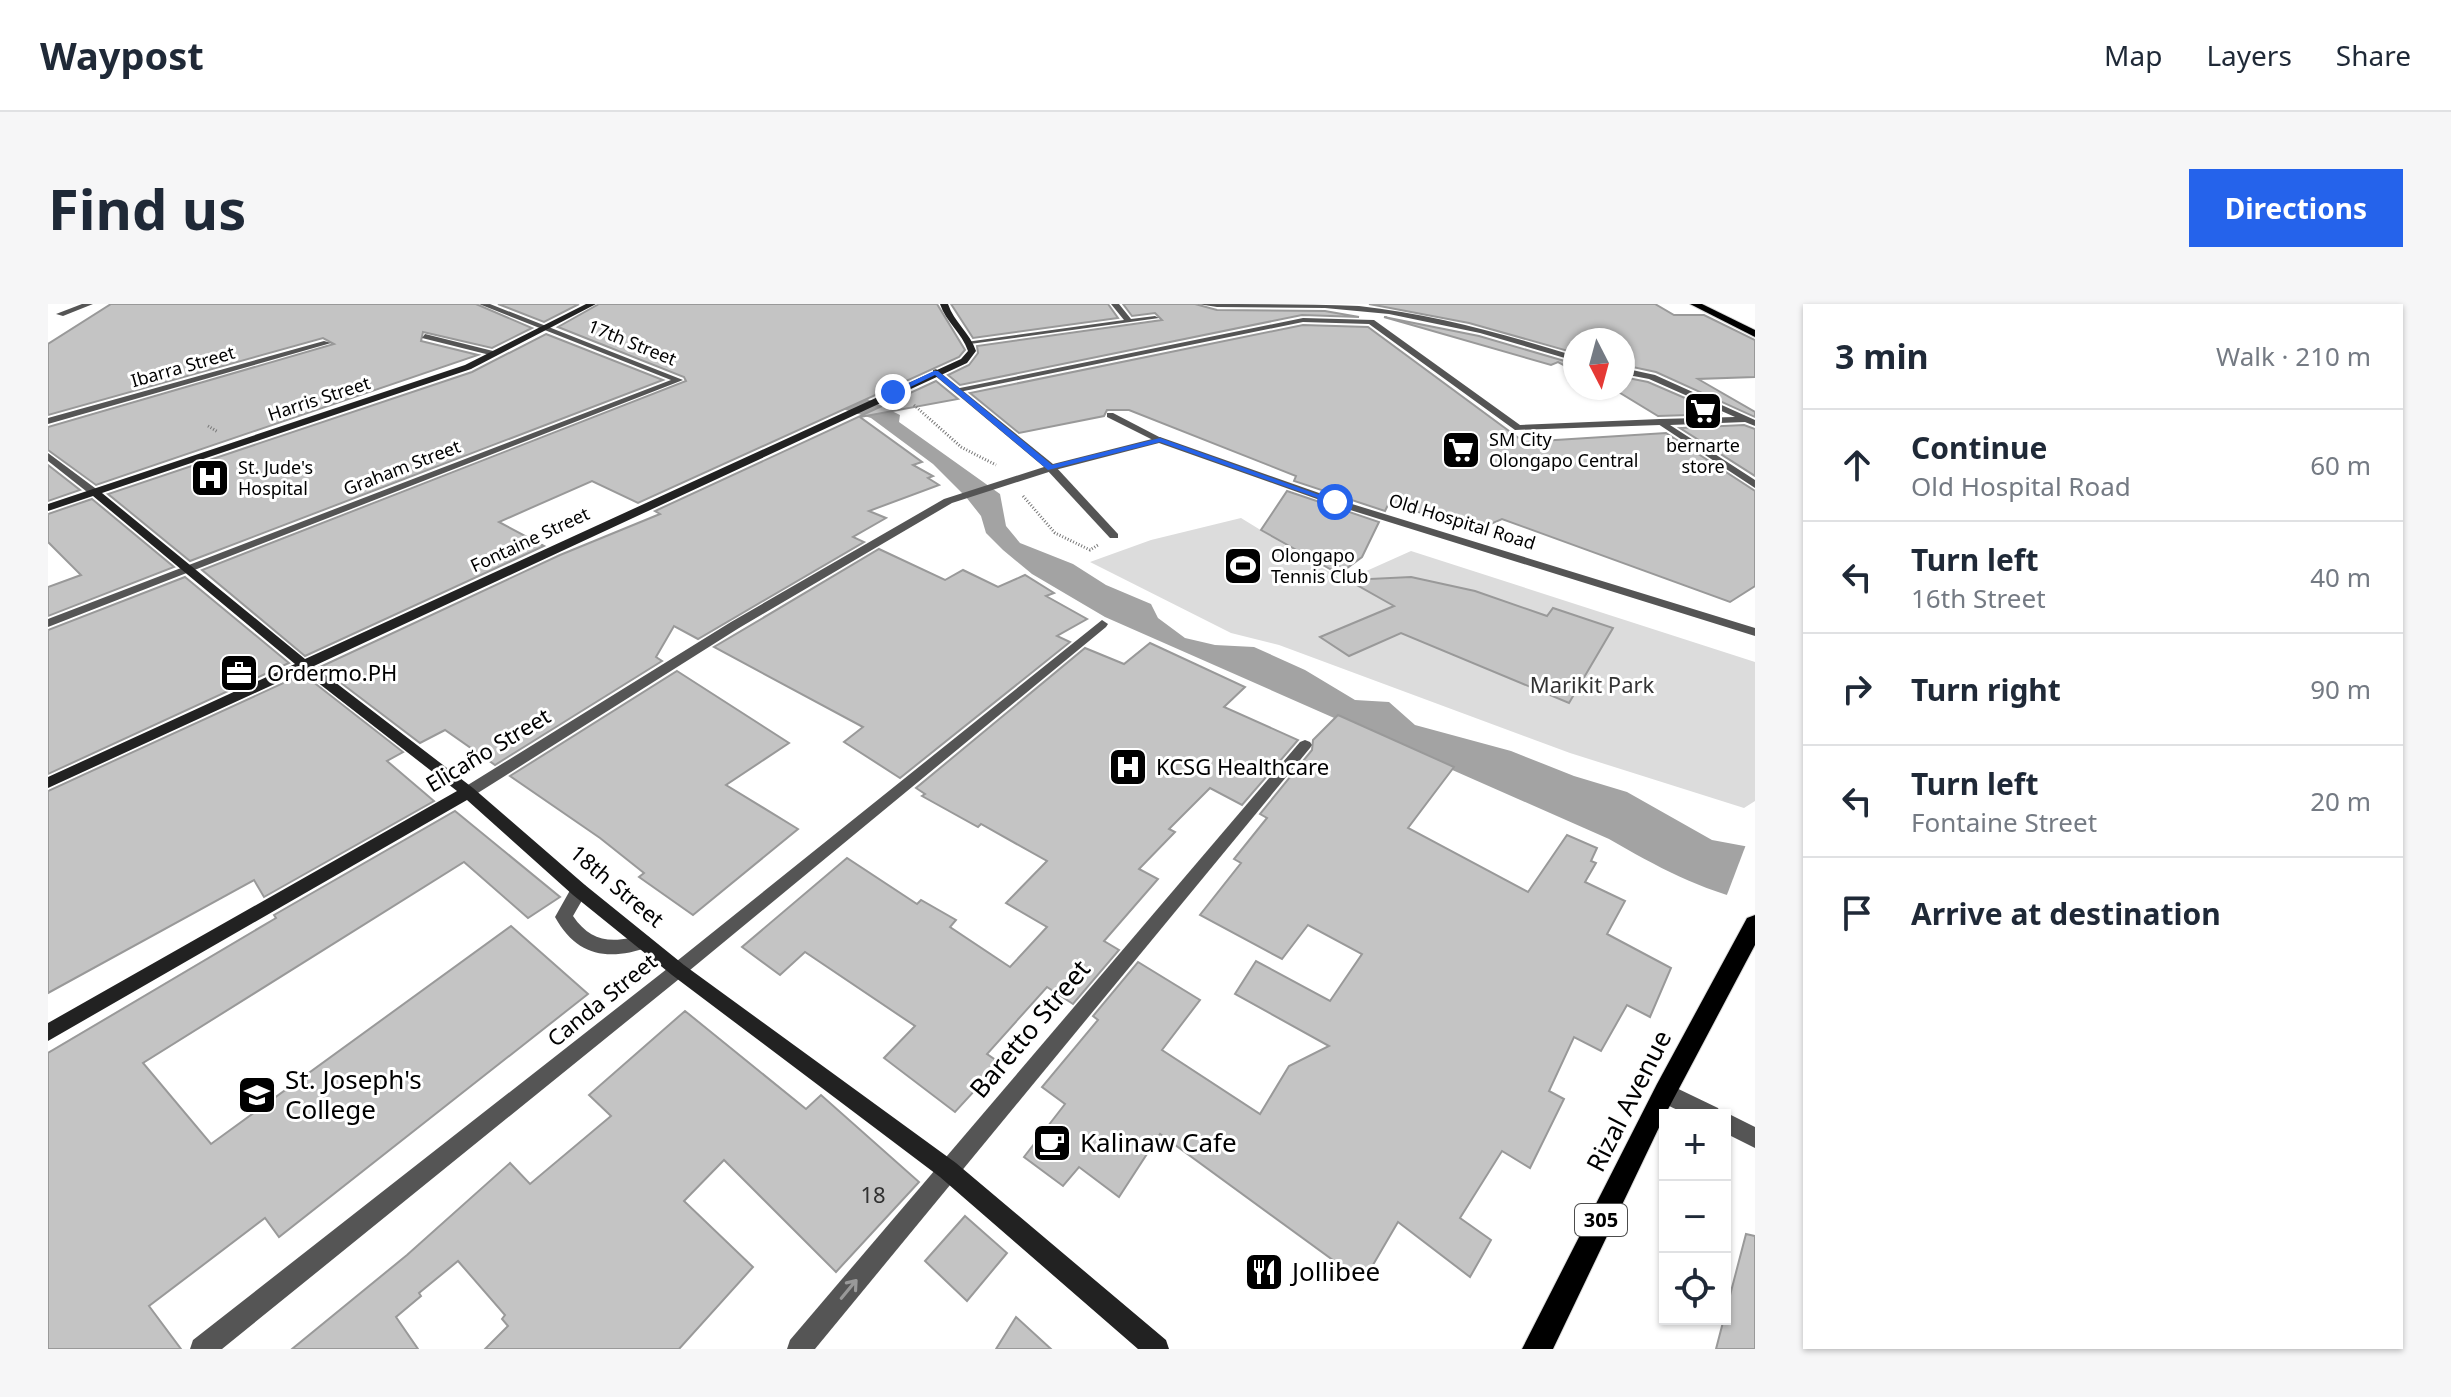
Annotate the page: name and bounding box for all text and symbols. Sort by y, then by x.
text: Waypost [40,29,204,81]
text: Map [2104,36,2162,74]
text: Layers [2206,36,2292,74]
text: Share [2336,36,2411,74]
button: Directions [2189,169,2403,247]
text: Find us [48,170,246,246]
street label: 17th Street [585,313,681,371]
north arrow [1563,328,1635,400]
text: 3 min [1835,333,1929,379]
text: Walk · 210 m [2216,338,2371,374]
street label: Ibarra Street [128,340,238,392]
street label: Harris Street [264,370,374,426]
route end [875,374,911,410]
supermarket icon: bernarte store [1682,390,1724,432]
place label: SM City Olongapo Central [1489,427,1639,472]
text: Continue [1911,427,2047,468]
supermarket icon: SM City Olongapo Central [1440,429,1482,471]
place label: bernarte store [1666,433,1740,478]
street label: Graham Street [340,434,464,500]
icon: ahead [1835,443,1879,487]
text: 60 m [2310,447,2371,483]
place label: St. Jude's Hospital [238,455,313,500]
hospital icon: St. Jude's Hospital [189,457,231,499]
text: Old Hospital Road [1911,468,2131,504]
route start [1317,484,1353,520]
street label: Old Hospital Road [1386,487,1539,555]
street label: Fontaine Street [466,501,593,577]
text: Turn left [1911,539,2039,580]
place label: Olongapo Tennis Club [1271,543,1368,588]
sports icon: Olongapo Tennis Club [1222,545,1264,587]
icon: left [1835,555,1879,599]
text: 40 m [2310,559,2371,595]
text: 16th Street [1911,580,2046,616]
office icon: Ordermo.PH [218,652,260,694]
place label: Ordermo.PH [267,657,397,687]
icon: right [1835,667,1879,711]
park label: Marikit Park [1530,669,1655,699]
text: Turn right [1911,669,2061,710]
text: 90 m [2310,671,2371,707]
street label: Elicaño Street [420,700,555,798]
hospital icon: KCSG Healthcare [1107,746,1149,788]
place label: KCSG Healthcare [1156,751,1329,781]
text: Turn left [1911,763,2039,804]
icon: left [1835,779,1879,823]
text: 20 m [2310,783,2371,819]
text: Fontaine Street [1911,804,2097,840]
street label: 18th Street [564,837,671,933]
icon: arrive [1835,891,1879,935]
text: Arrive at destination [1911,893,2221,934]
street label: Canda Street [540,946,662,1053]
street label: Baretto Street [961,952,1098,1105]
street label: Rizal Avenue [1577,1024,1679,1178]
place label: St. Joseph's College [285,1061,422,1127]
school or university icon: St. Joseph's College [236,1074,278,1116]
map controls [1659,1109,1731,1325]
button: + [1659,1109,1731,1181]
cafe icon: Kalinaw Cafe [1031,1122,1073,1164]
place label: Kalinaw Cafe [1080,1124,1237,1160]
house number: 18 [860,1179,886,1209]
button: − [1659,1181,1731,1253]
road number: 305 [1575,1204,1627,1236]
restaurant icon: Jollibee [1243,1251,1285,1293]
place label: Jollibee [1289,1253,1380,1289]
button: locate [1659,1253,1731,1325]
one-way arrow [840,1279,858,1300]

